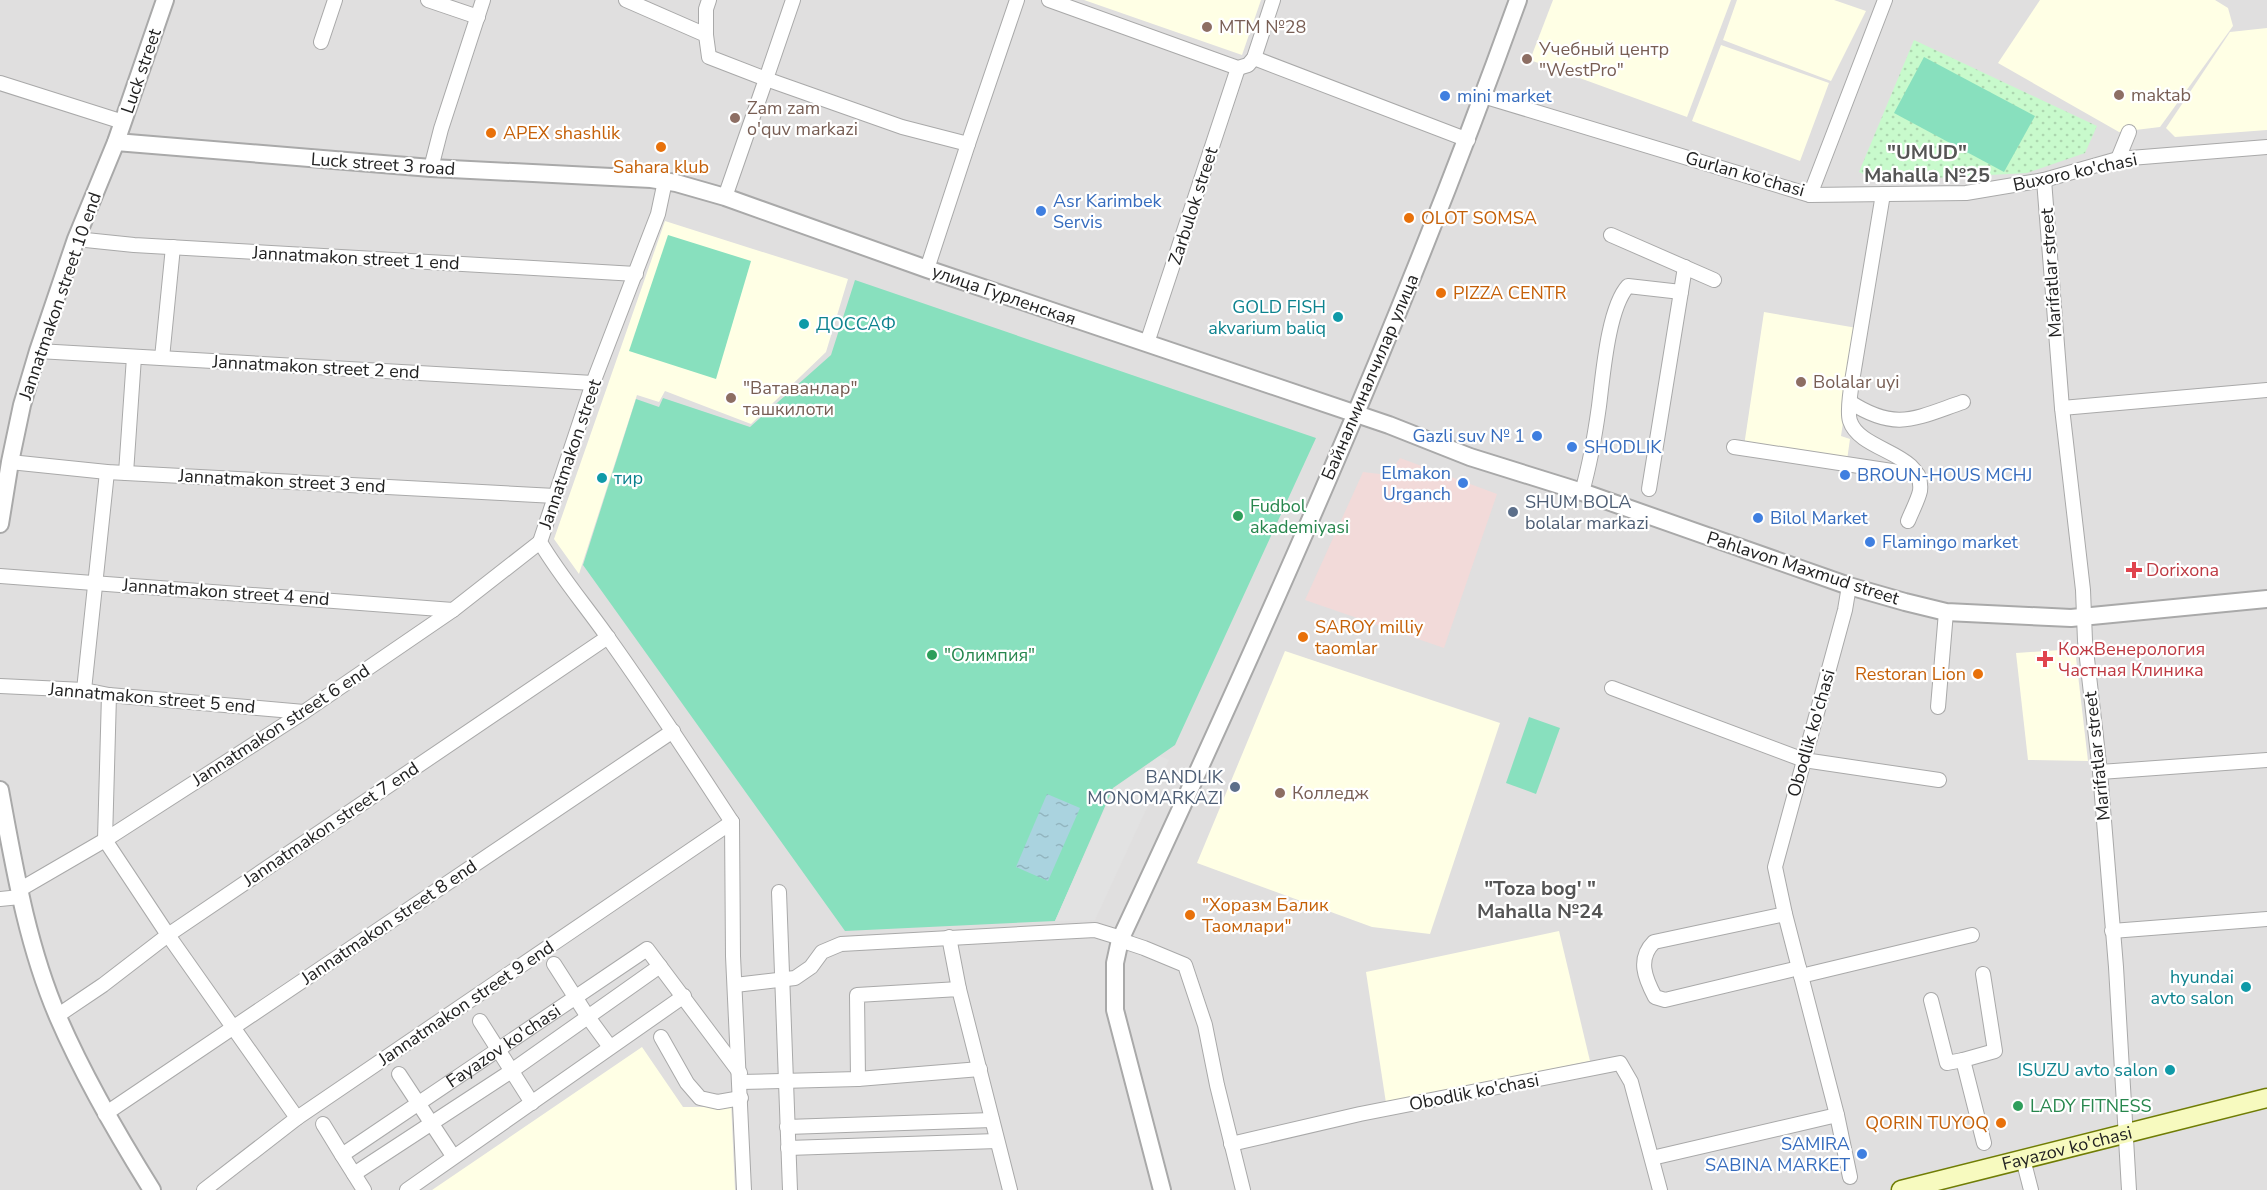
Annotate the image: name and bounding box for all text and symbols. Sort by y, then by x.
place label: MTM №28 [1219,15,1306,39]
marker: MTM №28 [1200,20,1214,34]
street label: Luck street [115,25,167,117]
place label: Учебный центр "WestPro" [1538,37,1669,82]
marker: Учебный центр "WestPro" [1520,52,1534,66]
place label: maktab [2131,83,2191,107]
place label: mini market [1457,84,1552,108]
marker: maktab [2112,88,2126,102]
marker: mini market [1438,89,1452,103]
place label: Zam zam o'quv markazi [747,96,858,141]
marker: Zam zam o'quv markazi [728,111,742,125]
place label: APEX shashlik [503,121,621,145]
marker: APEX shashlik [484,126,498,140]
district label: "UMUD" Mahalla №25 [1864,139,1990,189]
marker: Sahara klub [654,140,668,154]
street label: Zarbulok street [1163,143,1224,268]
street label: Gurlan ko'chasi [1683,146,1807,202]
street label: Luck street 3 road [310,147,456,181]
street label: Buxoro ko'chasi [2011,147,2139,197]
place label: Sahara klub [613,155,709,179]
street label: Jannatmakon street 10 end [13,189,107,404]
place label: Asr Karimbek Servis [1053,189,1163,234]
marker: Asr Karimbek Servis [1034,204,1048,218]
place label: OLOT SOMSA [1421,206,1537,230]
street label: Marifatlar street [2034,207,2068,339]
marker: OLOT SOMSA [1402,211,1416,225]
street label: Jannatmakon street 1 end [251,241,460,275]
street label: улица Гурленская [929,259,1079,331]
street label: Байналминалчилар улица [1316,270,1424,484]
place label: PIZZA CENTR [1453,281,1567,305]
marker: PIZZA CENTR [1434,286,1448,300]
place label: GOLD FISH akvarium baliq [1208,295,1326,340]
marker: GOLD FISH akvarium baliq [1331,310,1345,324]
place label: ДОССАФ [816,312,896,336]
marker: ДОССАФ [797,317,811,331]
street label: Jannatmakon street 2 end [211,350,420,384]
place label: Bolalar uyi [1813,370,1900,394]
street label: Jannatmakon street [533,375,607,533]
marker: Bolalar uyi [1794,375,1808,389]
place label: "Ватаванлар" ташкилоти [743,376,857,421]
marker: "Ватаванлар" ташкилоти [724,391,738,405]
place label: Gazli suv № 1 [1412,424,1525,448]
marker: Gazli suv № 1 [1530,429,1544,443]
place label: SHODLIK [1584,435,1662,459]
marker: SHODLIK [1565,440,1579,454]
place label: Elmakon Urganch [1381,461,1451,506]
place label: BROUN-HOUS MCHJ [1857,463,2032,487]
street label: Jannatmakon street 3 end [177,464,386,498]
place label: тир [614,466,643,490]
marker: BROUN-HOUS MCHJ [1838,468,1852,482]
marker: тир [595,471,609,485]
marker: Elmakon Urganch [1456,476,1470,490]
place label: SHUM BOLA bolalar markazi [1525,490,1649,535]
place label: Fudbol akademiyasi [1250,494,1349,539]
marker: SHUM BOLA bolalar markazi [1506,505,1520,519]
place label: Bilol Market [1770,506,1868,530]
marker: Fudbol akademiyasi [1231,509,1245,523]
marker: Bilol Market [1751,511,1765,525]
street label: Pahlavon Maxmud street [1704,526,1903,611]
place label: Flamingo market [1882,530,2018,554]
marker: Flamingo market [1863,535,1877,549]
place label: Dorixona [2146,558,2219,582]
marker: Dorixona [2127,563,2141,577]
street label: Jannatmakon street 4 end [121,573,330,611]
place label: SAROY milliy taomlar [1315,615,1424,660]
marker: SAROY milliy taomlar [1296,630,1310,644]
place label: КожВенерология Частная Клиника [2058,637,2205,682]
place label: "Олимпия" [944,643,1035,667]
marker: "Олимпия" [925,648,939,662]
marker: КожВенерология Частная Клиника [2036,650,2054,668]
street label: Jannatmakon street 6 end [187,659,374,792]
place label: Restoran Lion [1855,662,1966,686]
street label: Obodlik ko'chasi [1781,666,1841,800]
marker: Restoran Lion [1971,667,1985,681]
street label: Jannatmakon street 5 end [47,677,256,719]
street label: Marifatlar street [2078,689,2116,822]
street label: Jannatmakon street 7 end [238,756,424,892]
place label: BANDLIK MONOMARKAZI [1087,765,1224,810]
marker: BANDLIK MONOMARKAZI [1228,780,1242,794]
place label: Колледж [1292,781,1370,805]
marker: Колледж [1273,786,1287,800]
street label: Jannatmakon street 8 end [296,854,482,990]
district label: "Toza bog' " Mahalla №24 [1477,875,1603,925]
place label: "Хоразм Балик Таомлари" [1202,893,1329,938]
marker: "Хоразм Балик Таомлари" [1183,908,1197,922]
street label: Jannatmakon street 9 end [373,935,559,1071]
place label: hyundai avto salon [2151,965,2234,1010]
marker: hyundai avto salon [2239,980,2253,994]
street label: Fayazov ko'chasi [441,999,565,1093]
place label: ISUZU avto salon [2017,1058,2158,1082]
marker: ISUZU avto salon [2163,1063,2177,1077]
street label: Obodlik ko'chasi [1407,1068,1541,1116]
place label: LADY FITNESS [2030,1094,2152,1118]
marker: LADY FITNESS [2011,1099,2025,1113]
place label: QORIN TUYOQ [1865,1111,1989,1135]
marker: QORIN TUYOQ [1994,1116,2008,1130]
street label: Fayazov ko'chasi [1999,1120,2134,1176]
place label: SAMIRA SABINA MARKET [1705,1132,1850,1177]
marker: SAMIRA SABINA MARKET [1855,1147,1869,1161]

